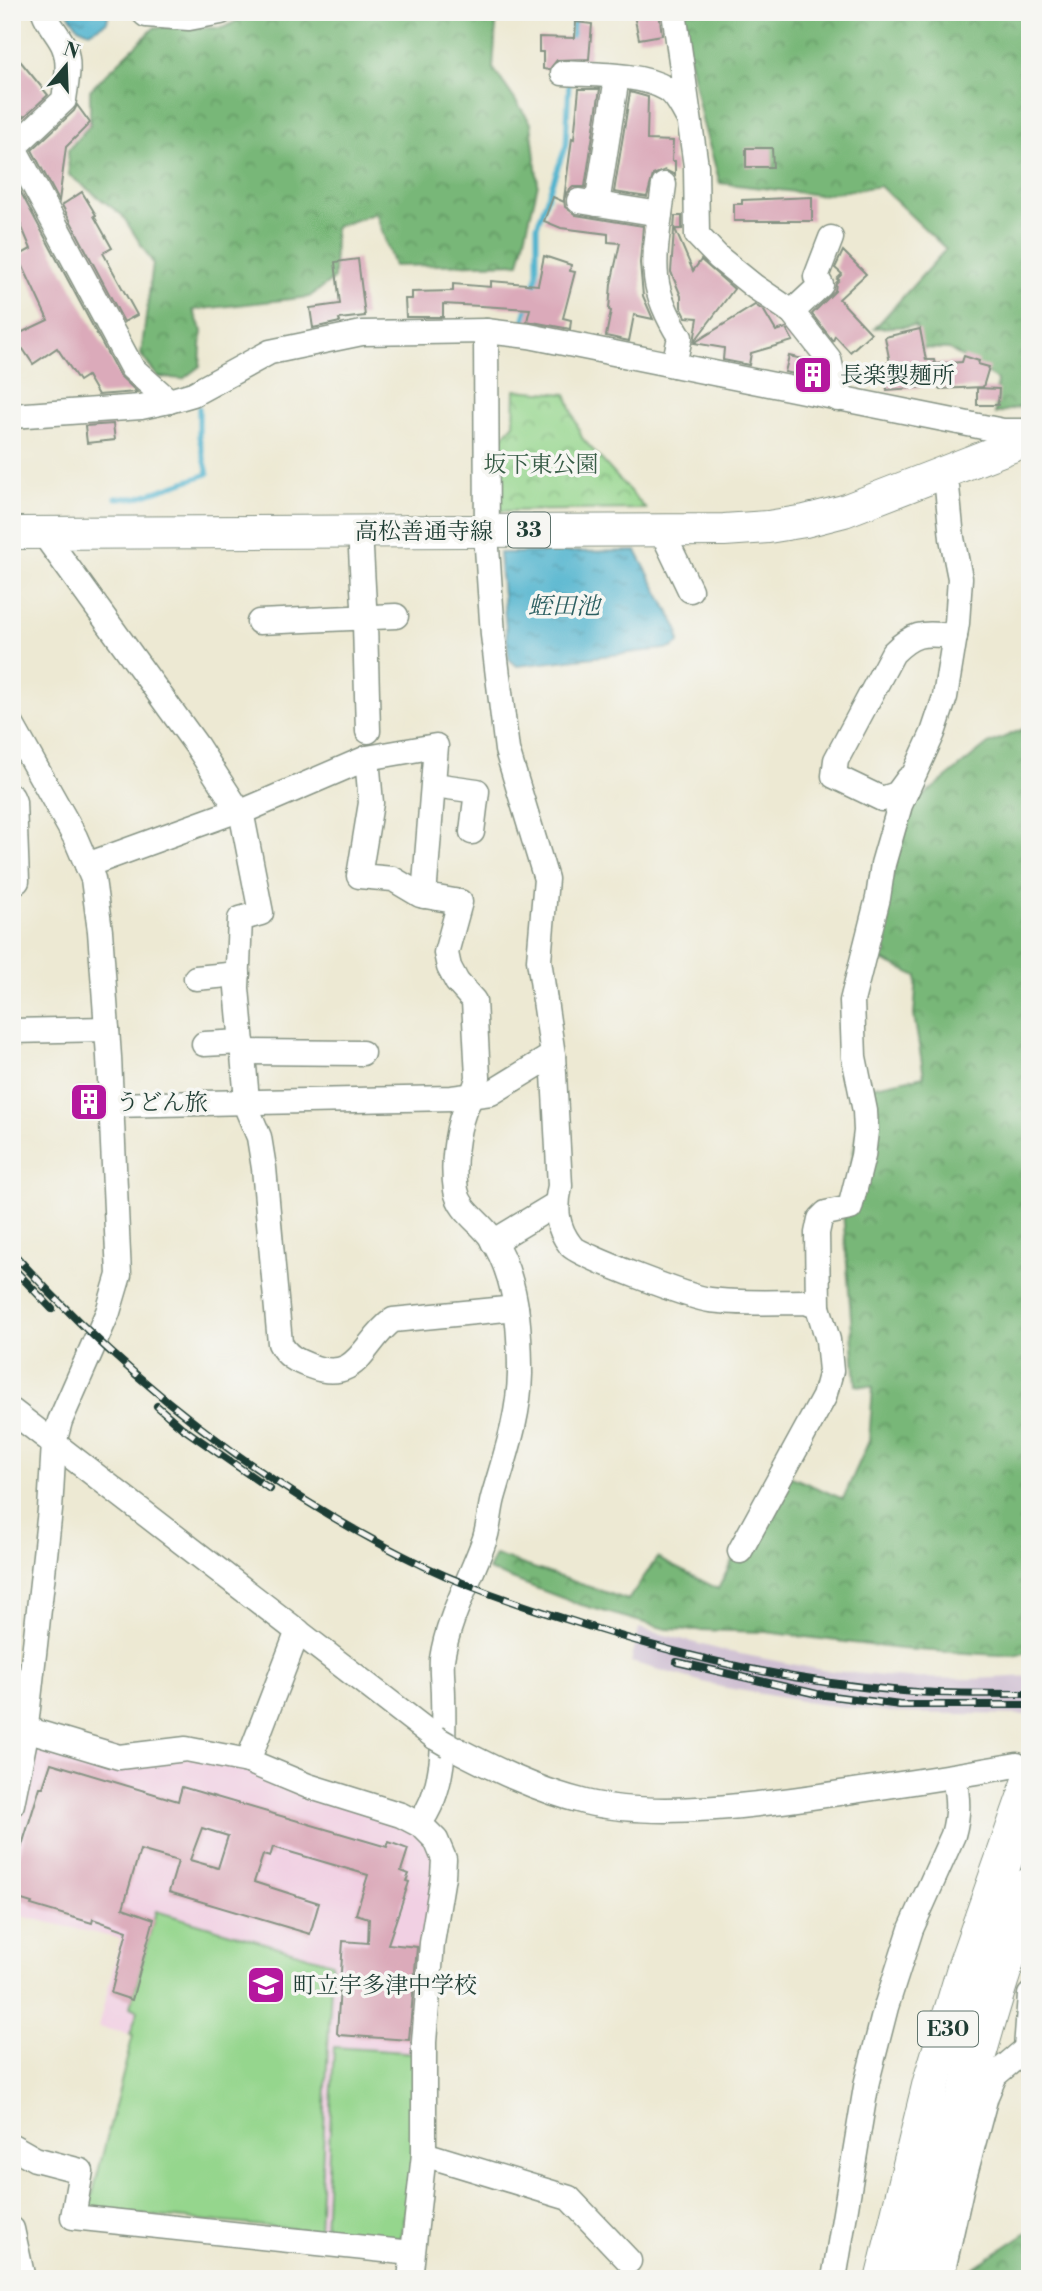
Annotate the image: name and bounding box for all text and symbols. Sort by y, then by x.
north arrow [32,32,102,102]
text: N [60,37,82,65]
building icon: 長楽製麺所 [792,354,834,396]
place label: 長楽製麺所 [840,362,955,390]
park label: 坂下東公園 [484,451,599,479]
road number: 33 [508,512,550,548]
street label: 高松善通寺線 [355,518,493,546]
water label: 蛭田池 [528,592,603,622]
building icon: うどん旅 [68,1081,110,1123]
place label: うどん旅 [116,1089,208,1117]
school or university icon: 町立宇多津中学校 [245,1964,287,2006]
place label: 町立宇多津中学校 [293,1972,477,2000]
road number: E30 [918,2011,978,2046]

